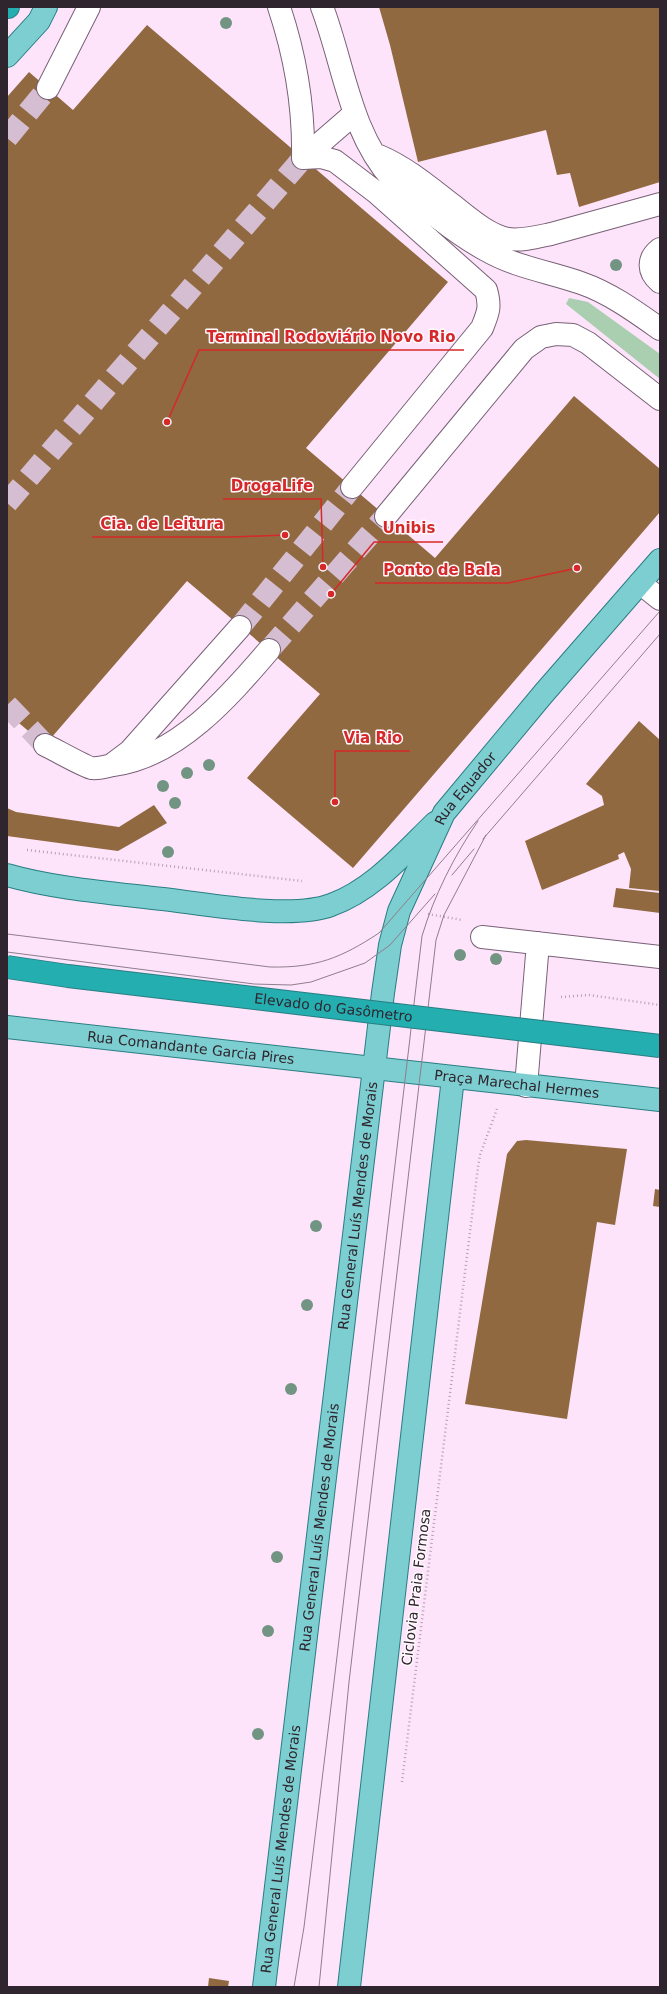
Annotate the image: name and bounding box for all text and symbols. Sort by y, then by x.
callout: Terminal Rodoviário Novo Rio [199,323,464,350]
text: Terminal Rodoviário Novo Rio [207,328,455,346]
callout: DrogaLife [223,472,321,499]
text: DrogaLife [231,477,313,495]
callout: Cia. de Leitura [92,510,232,537]
text: Cia. de Leitura [100,515,224,533]
callout: Unibis [374,515,443,542]
text: Unibis [383,519,435,537]
callout: Ponto de Bala [375,556,508,583]
text: Ponto de Bala [383,561,501,579]
callout: Via Rio [335,724,410,751]
text: Via Rio [344,729,402,747]
street label: Rua Equador [432,748,500,828]
street label: Elevado do Gasômetro [253,990,413,1025]
street label: Rua Comandante Garcia Pires [86,1028,295,1067]
street label: Praça Marechal Hermes [434,1067,600,1101]
street label: Rua General Luís Mendes de Morais [335,1081,380,1331]
street label: Rua General Luís Mendes de Morais [296,1402,342,1652]
street label: Ciclovia Praia Formosa [398,1508,434,1666]
street label: Rua General Luís Mendes de Morais [258,1724,303,1974]

